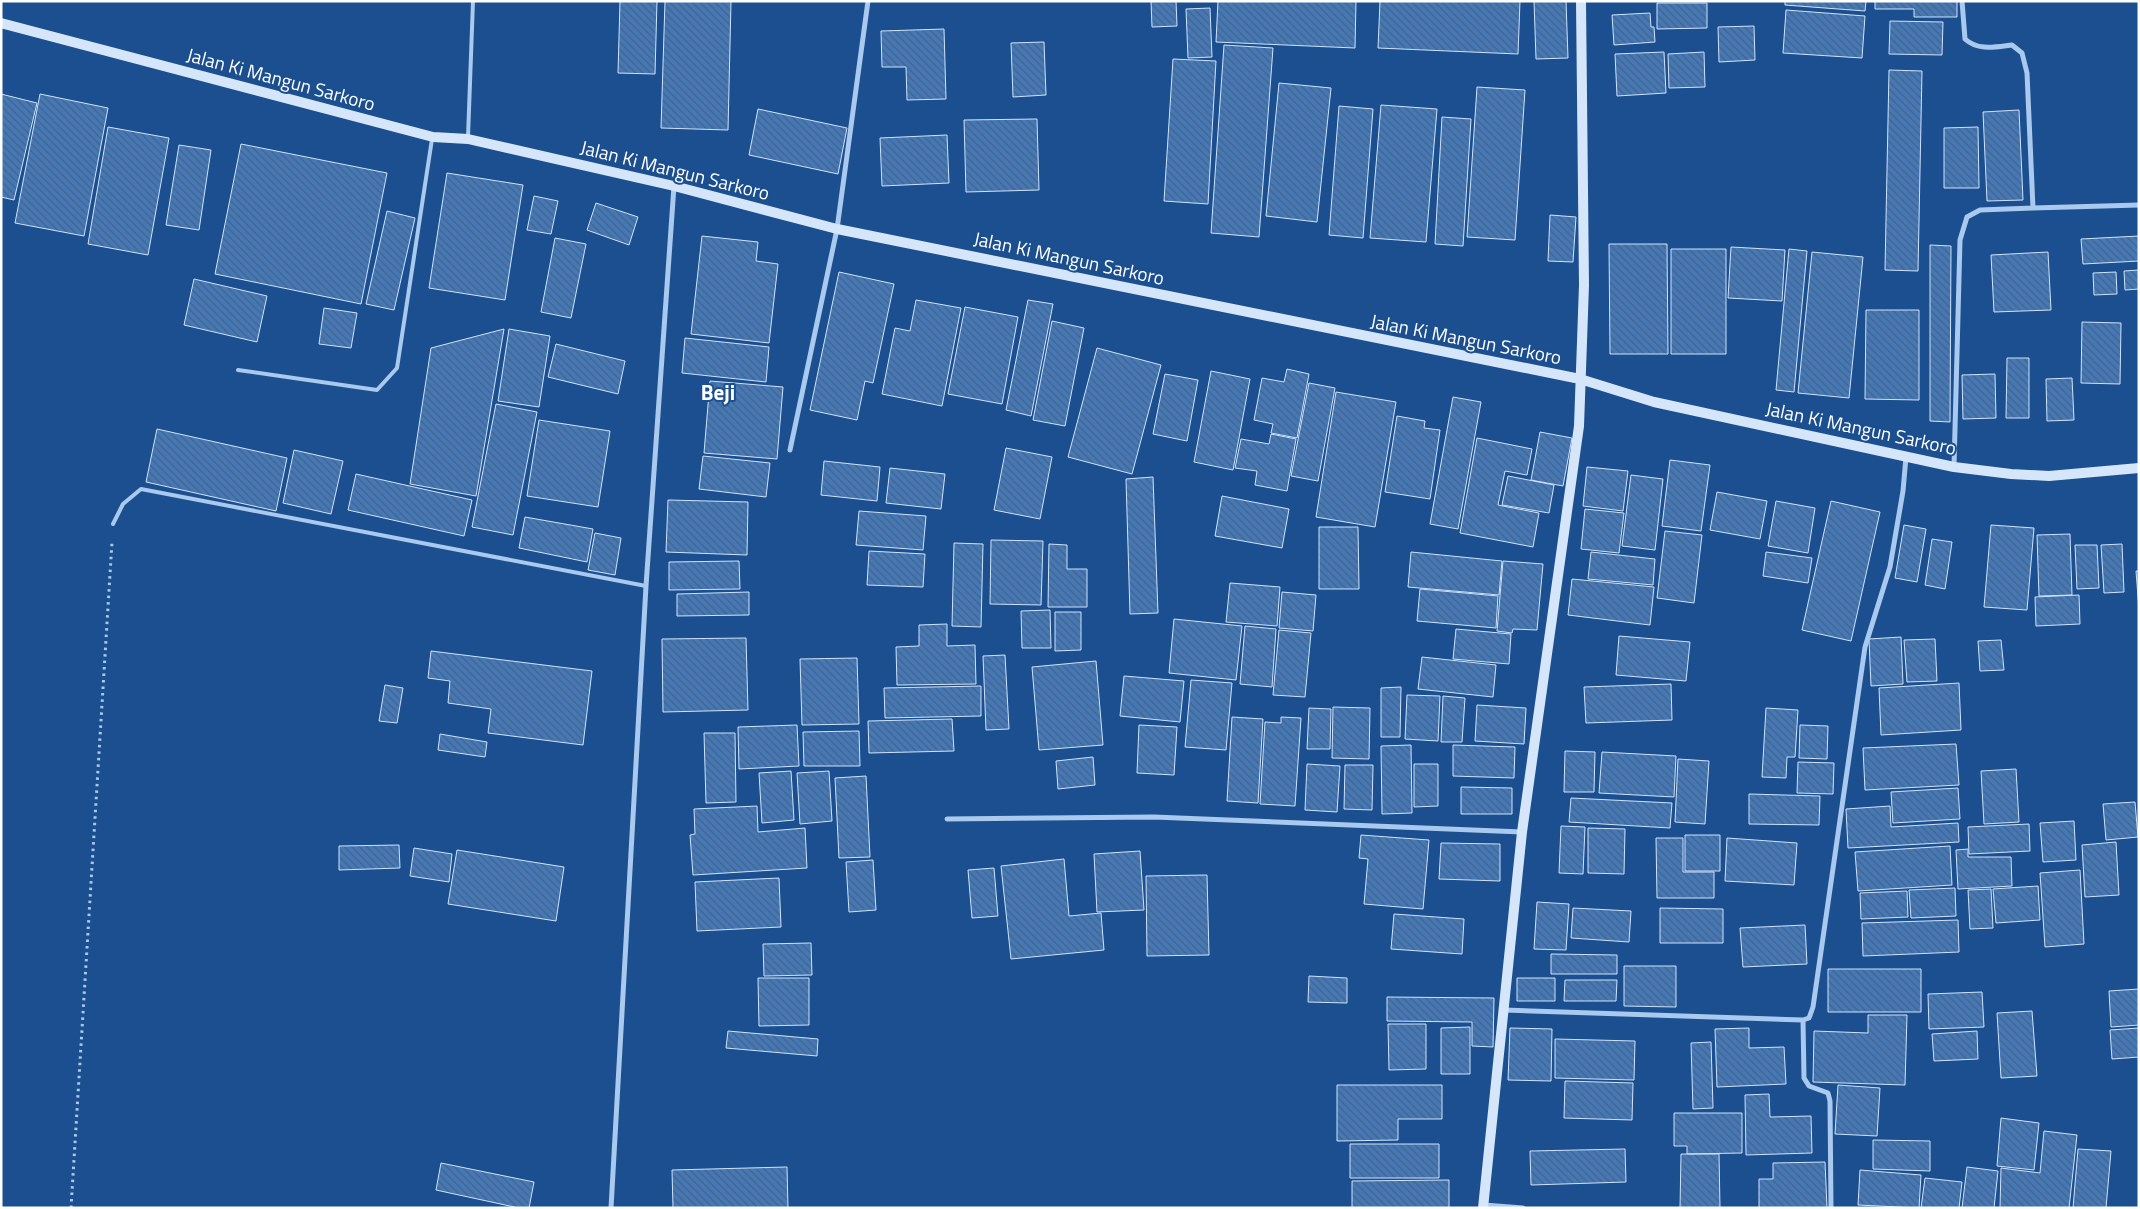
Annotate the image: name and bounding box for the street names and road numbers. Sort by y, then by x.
street label: Jalan Ki Mangun Sarkoro [184,39,379,118]
street label: Jalan Ki Mangun Sarkoro [577,132,773,207]
street label: Jalan Ki Mangun Sarkoro [971,223,1167,292]
street label: Jalan Ki Mangun Sarkoro [1368,306,1564,371]
street label: Jalan Ki Mangun Sarkoro [1763,393,1959,462]

